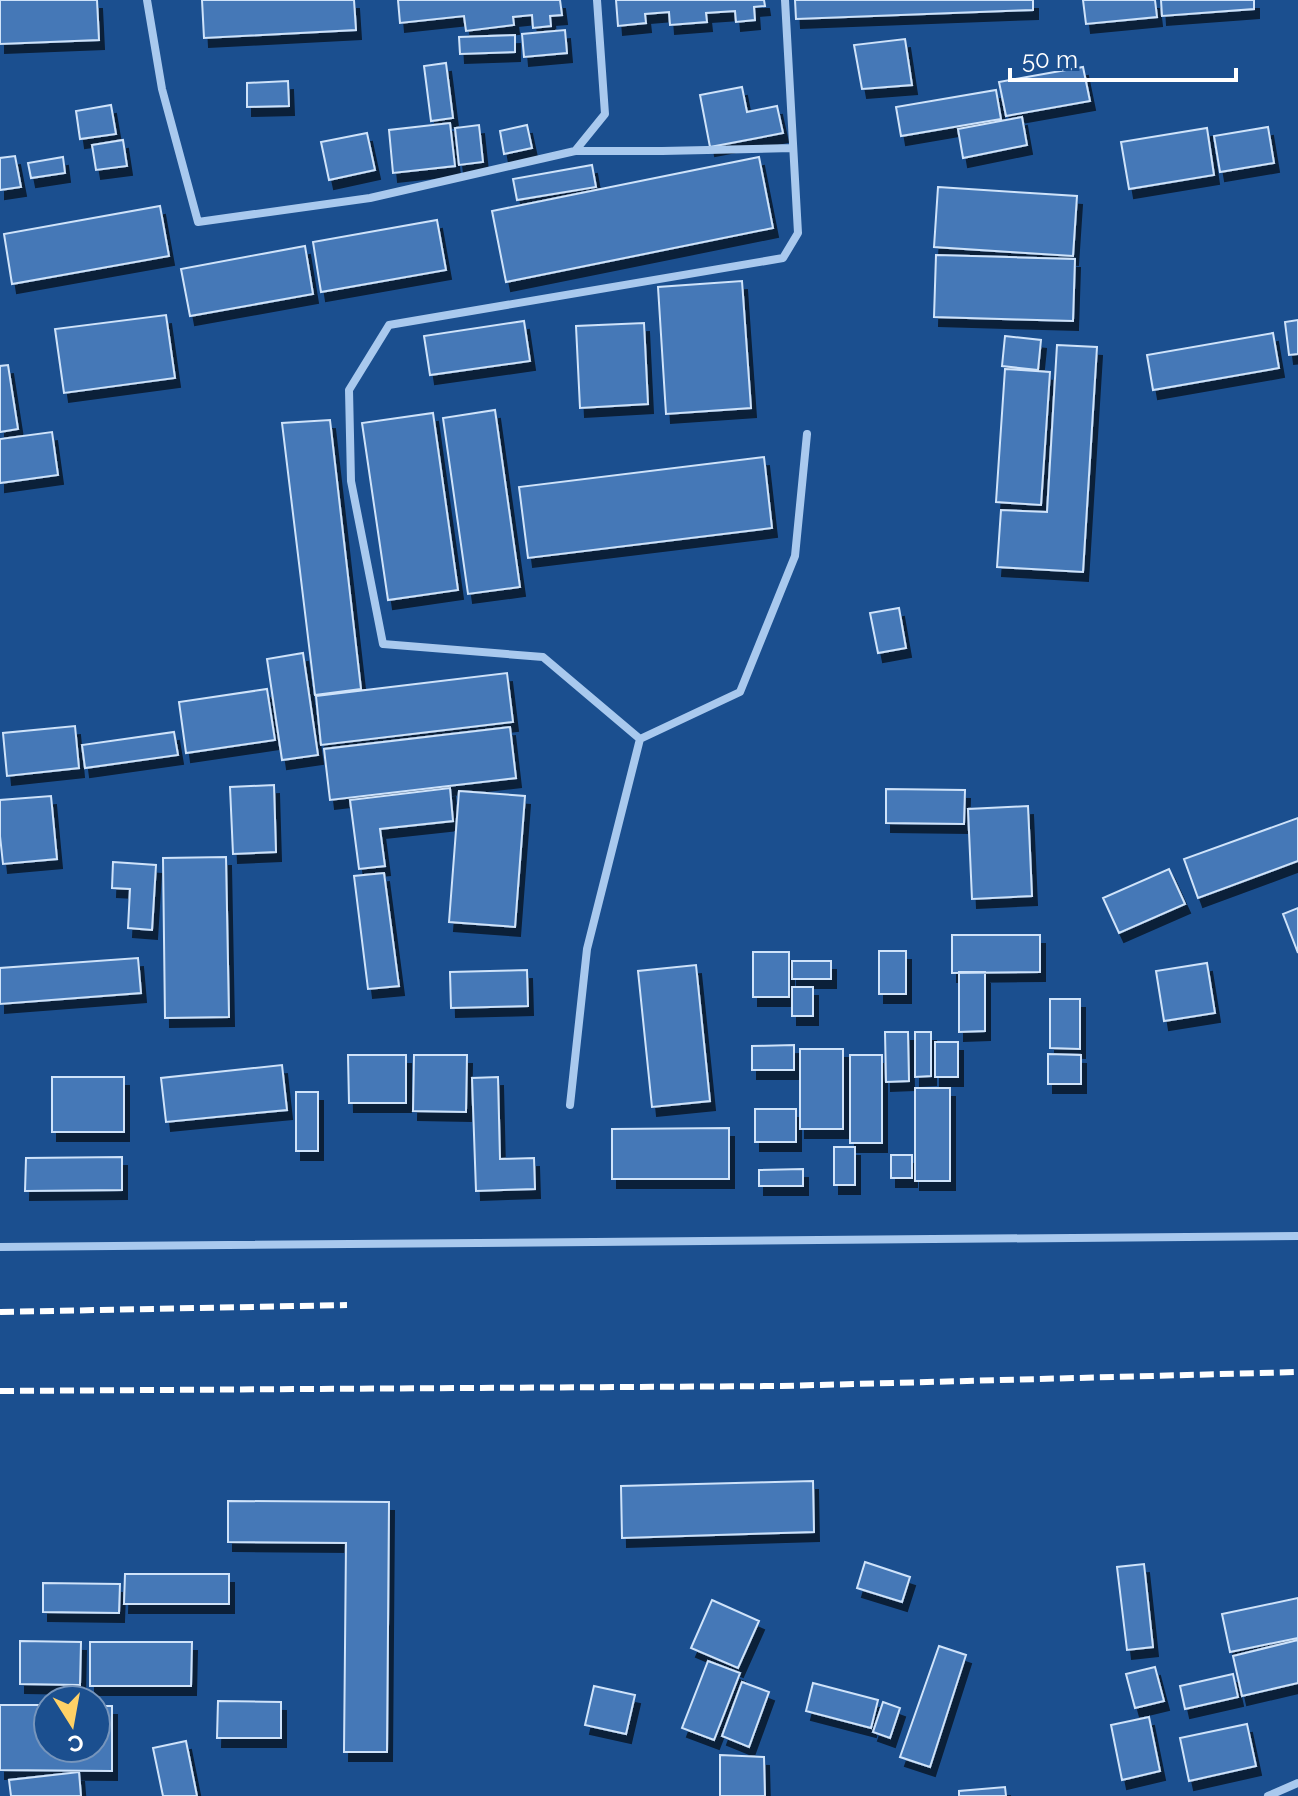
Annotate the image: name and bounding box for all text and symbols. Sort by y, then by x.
scale bar [1010,32,1236,82]
text: 50 m [1022,45,1078,74]
north arrow [32,1684,112,1764]
text: С [66,1729,86,1758]

